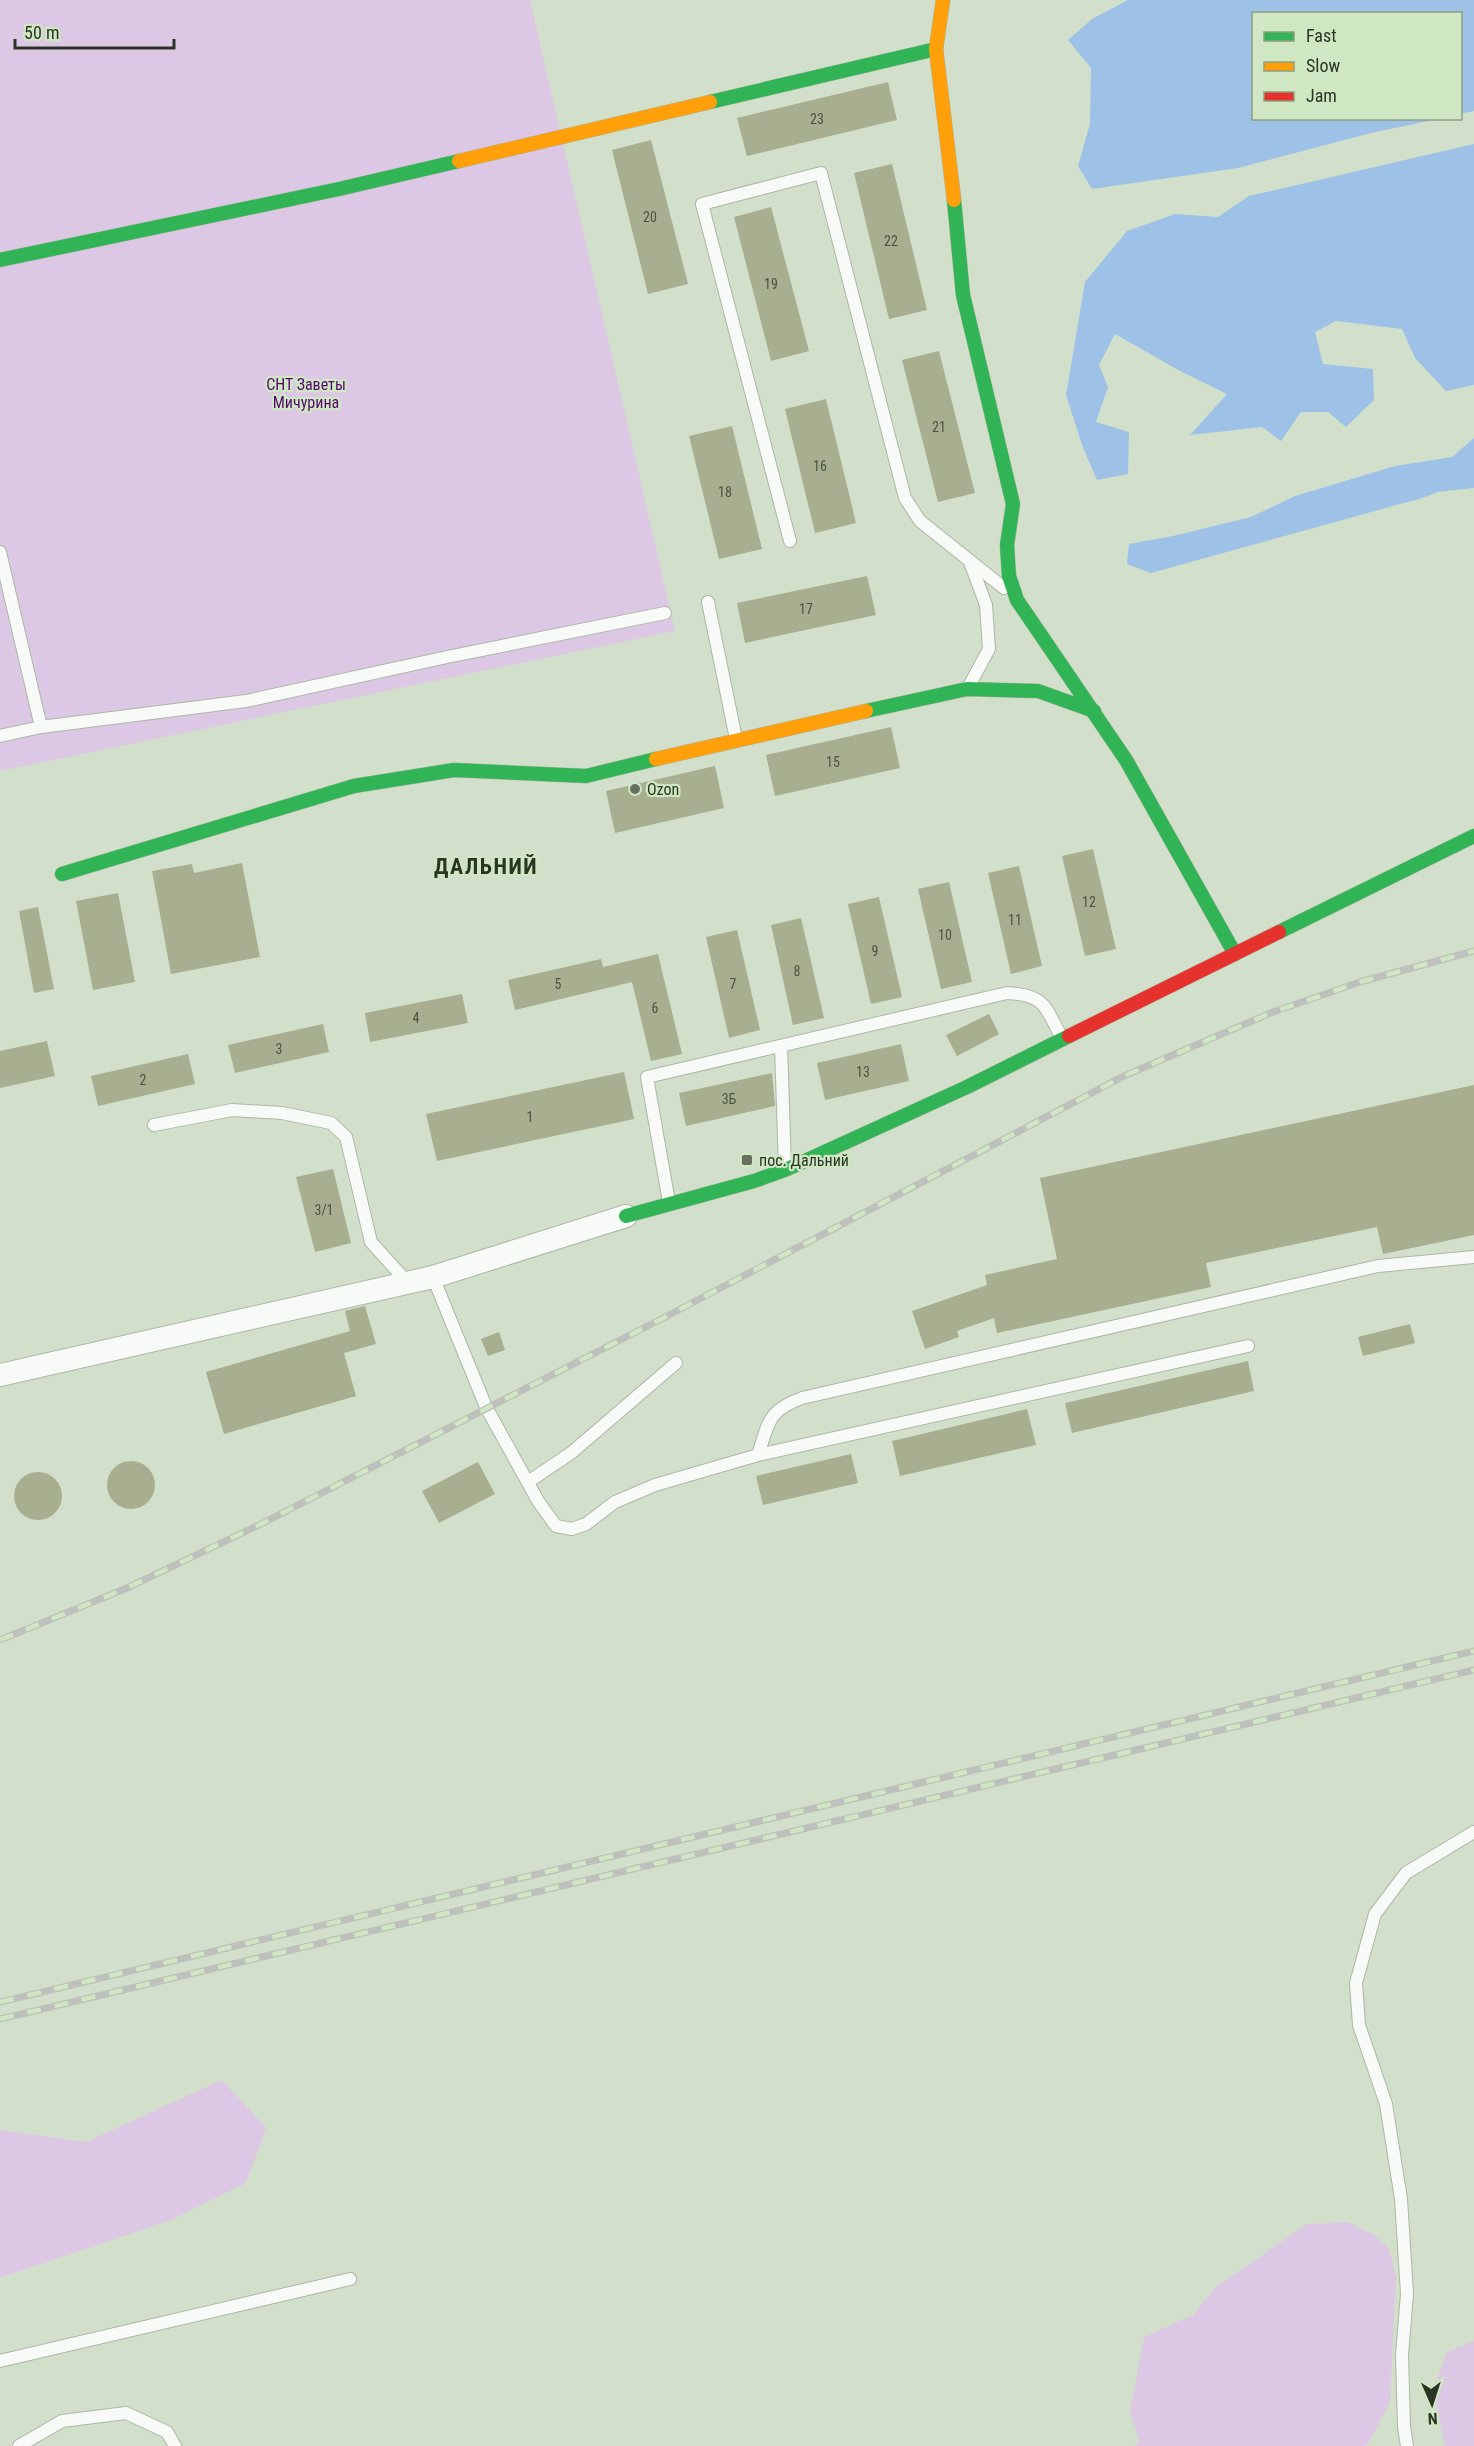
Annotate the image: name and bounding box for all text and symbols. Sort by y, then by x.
scale bar [15,12,174,50]
legend [1252,12,1462,120]
text: 50 m [24,22,59,43]
text: Fast [1306,25,1337,46]
text: Slow [1306,55,1341,76]
text: Jam [1306,85,1337,106]
house number: 23 [810,111,824,127]
house number: 20 [643,209,657,225]
house number: 22 [884,233,898,249]
house number: 19 [764,276,778,292]
park label: СНТ Заветы Мичурина [266,375,346,412]
house number: 21 [932,419,946,435]
house number: 16 [813,458,827,474]
house number: 18 [718,484,732,500]
house number: 17 [799,601,813,617]
house number: 15 [826,754,840,770]
place label: Ozon [647,780,679,799]
marker: Ozon [628,782,642,796]
district label: ДАЛЬНИЙ [434,854,538,879]
house number: 12 [1082,894,1096,910]
house number: 11 [1008,912,1022,928]
house number: 10 [938,927,952,943]
house number: 9 [872,943,878,959]
house number: 8 [794,963,801,979]
house number: 5 [555,976,562,992]
house number: 7 [730,976,737,992]
house number: 6 [652,1000,659,1016]
house number: 4 [413,1010,420,1026]
house number: 3 [276,1041,282,1057]
house number: 13 [856,1064,870,1080]
house number: 2 [140,1072,147,1088]
house number: 3Б [722,1091,737,1107]
house number: 1 [527,1109,533,1125]
place label: пос. Дальний [759,1151,849,1170]
marker: пос. Дальний [740,1153,754,1167]
house number: 3/1 [314,1202,334,1218]
north arrow [1402,2374,1462,2434]
text: N [1427,2409,1438,2428]

